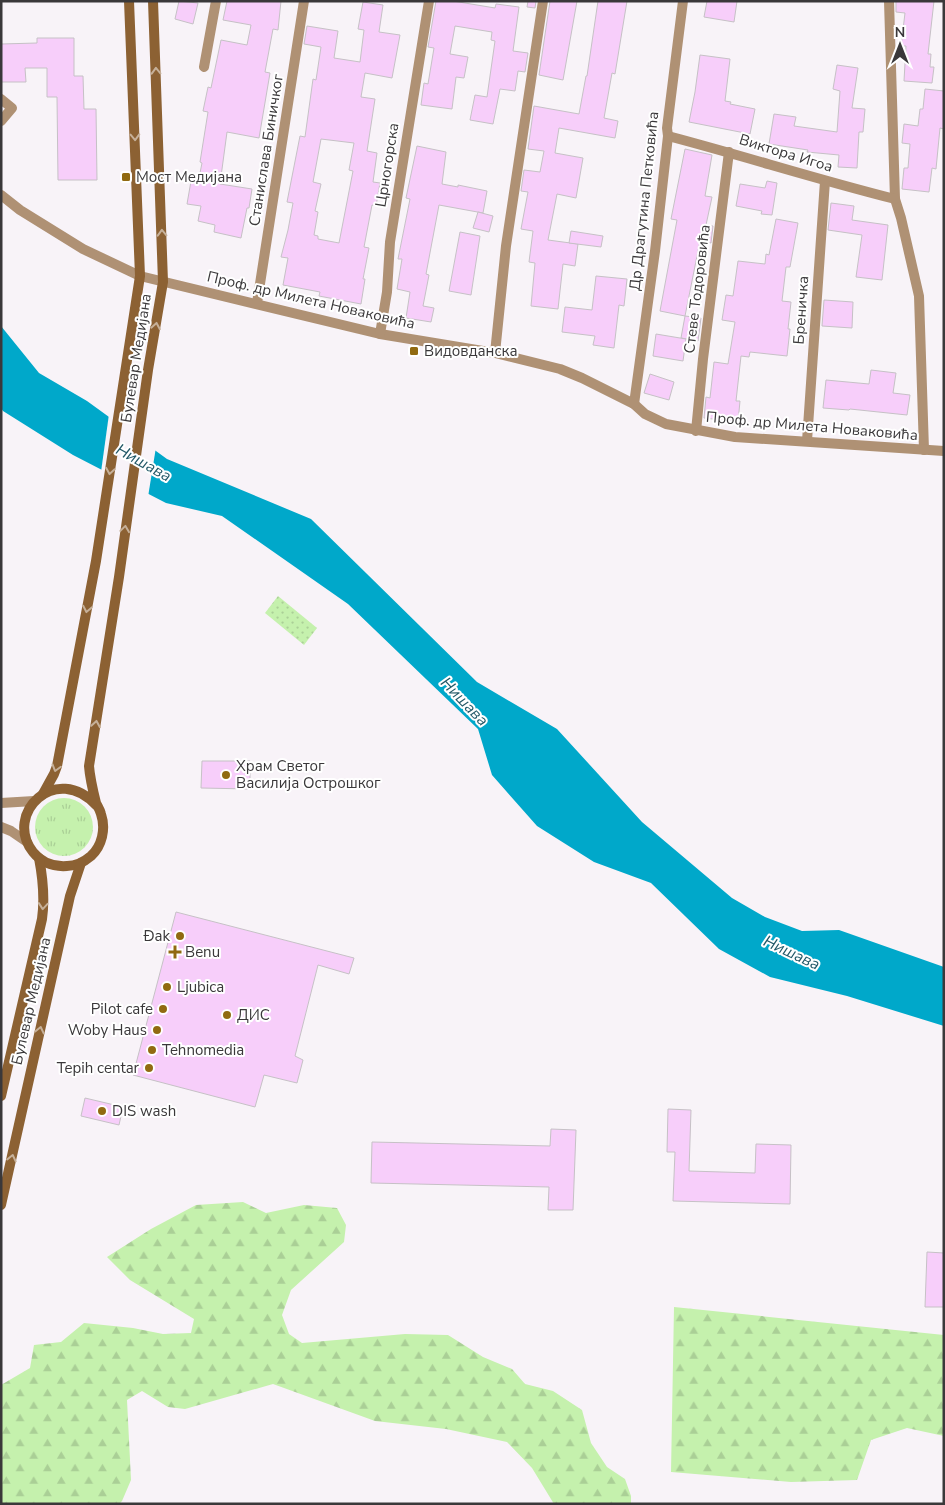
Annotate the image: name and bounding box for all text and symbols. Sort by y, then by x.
north arrow [875,20,925,70]
text: N [895,23,905,42]
one-way arrow [150,66,161,74]
street label: Станислава Биничког [244,72,288,228]
street label: Др Драгутина Петковића [625,110,663,292]
street label: Црногорска [370,121,404,209]
street label: Виктора Игоа [737,129,835,177]
one-way arrow [129,134,140,142]
place label: Мост Медијана [136,167,242,187]
marker: Мост Медијана [120,171,132,183]
street label: Стеве Тодоровића [679,223,715,355]
one-way arrow [156,229,167,237]
street label: Проф. др Милета Новаковића [205,266,417,334]
street label: Бреничка [789,275,813,345]
street label: Булевар Медијана [116,292,156,424]
one-way arrow [150,321,160,330]
place label: Видовданска [424,341,517,361]
marker: Видовданска [408,345,420,357]
street label: Проф. др Милета Новаковића [705,407,919,445]
water label: Нишава [112,439,175,487]
one-way arrow [105,468,116,476]
one-way arrow [120,525,130,534]
one-way arrow [82,604,92,613]
water label: Нишава [435,672,493,731]
one-way arrow [90,719,100,728]
place label: Храм Светог Василија Острошког [236,756,381,793]
one-way arrow [51,763,61,772]
marker: Храм Светог Василија Острошког [220,769,232,781]
one-way arrow [38,902,49,910]
place label: Đak [142,926,170,946]
marker: Đak [174,930,186,942]
water label: Нишава [760,930,824,976]
street label: Булевар Медијана [7,935,55,1067]
place label: Benu [185,942,220,962]
marker: Benu [169,946,181,958]
place label: Ljubica [177,977,224,997]
marker: Ljubica [161,981,173,993]
place label: Pilot cafe [91,999,153,1019]
marker: Pilot cafe [157,1003,169,1015]
place label: ДИС [237,1005,270,1025]
marker: ДИС [221,1009,233,1021]
place label: Woby Haus [68,1020,147,1040]
marker: Woby Haus [151,1024,163,1036]
one-way arrow [34,1025,45,1034]
place label: Tehnomedia [162,1040,244,1060]
marker: Tehnomedia [146,1044,158,1056]
place label: Tepih centar [57,1058,140,1078]
marker: Tepih centar [143,1062,155,1074]
place label: DIS wash [112,1101,176,1121]
marker: DIS wash [96,1105,108,1117]
one-way arrow [6,1153,17,1162]

